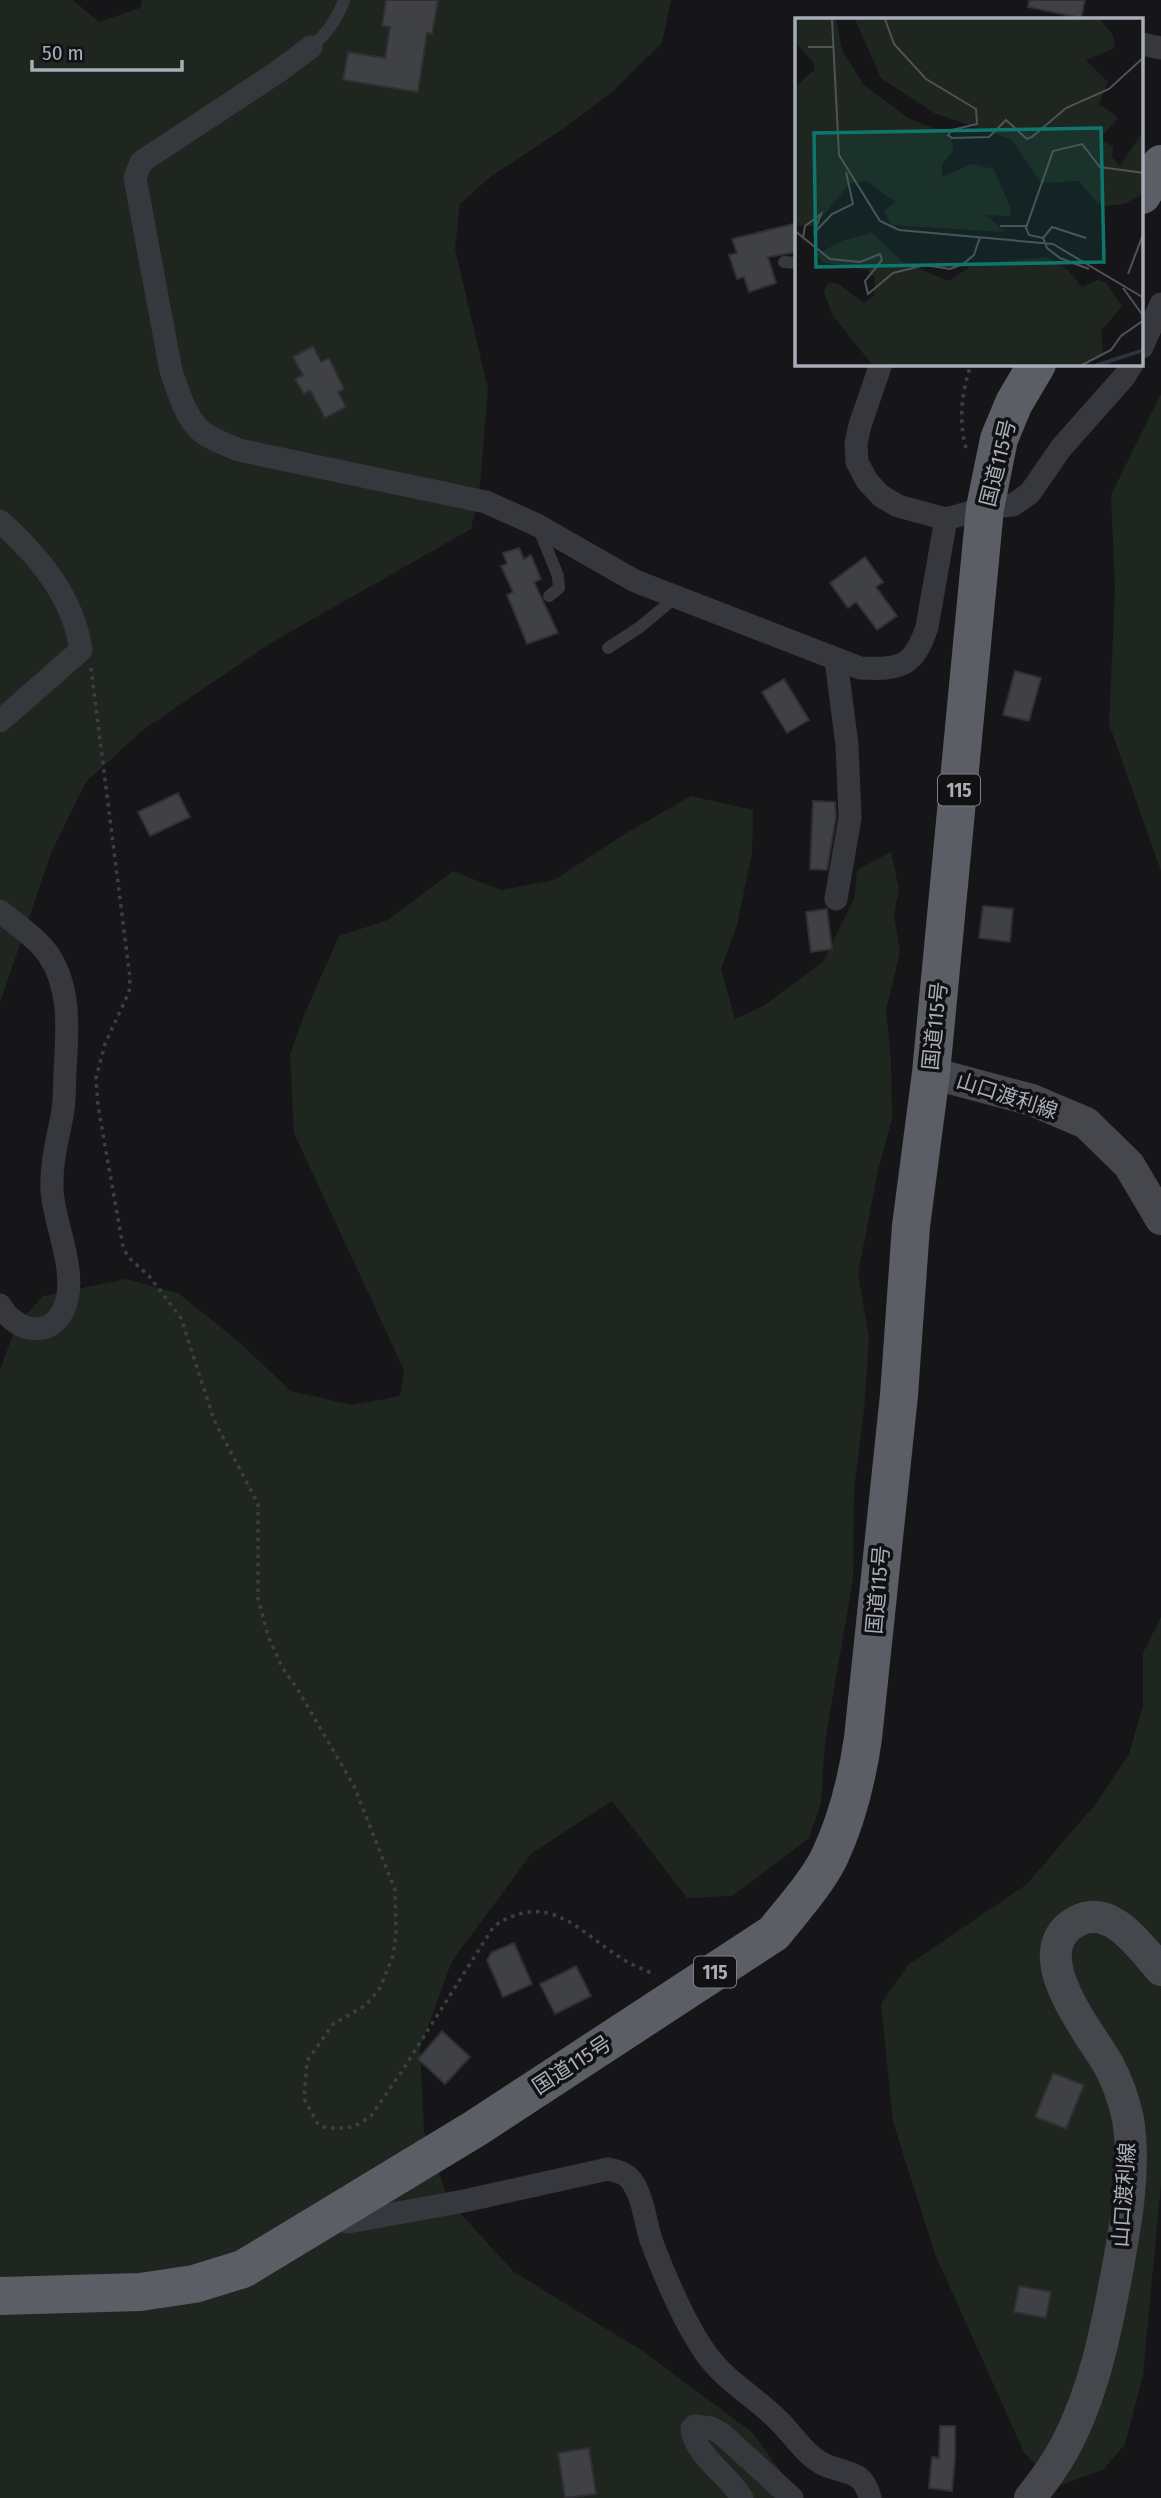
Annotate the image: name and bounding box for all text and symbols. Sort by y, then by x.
inset map [795,18,1144,366]
scale bar [32,28,182,72]
text: 50 m [42,40,84,66]
street label: 国道115号 [975,417,1021,509]
road number: 115 [938,775,980,806]
street label: 国道115号 [917,981,953,1071]
street label: 山口渡利線 [953,1067,1061,1125]
street label: 国道115号 [861,1545,895,1635]
road number: 115 [694,1956,736,1988]
street label: 国道115号 [528,2030,616,2100]
street label: 山口渡利線 [1107,2142,1141,2248]

